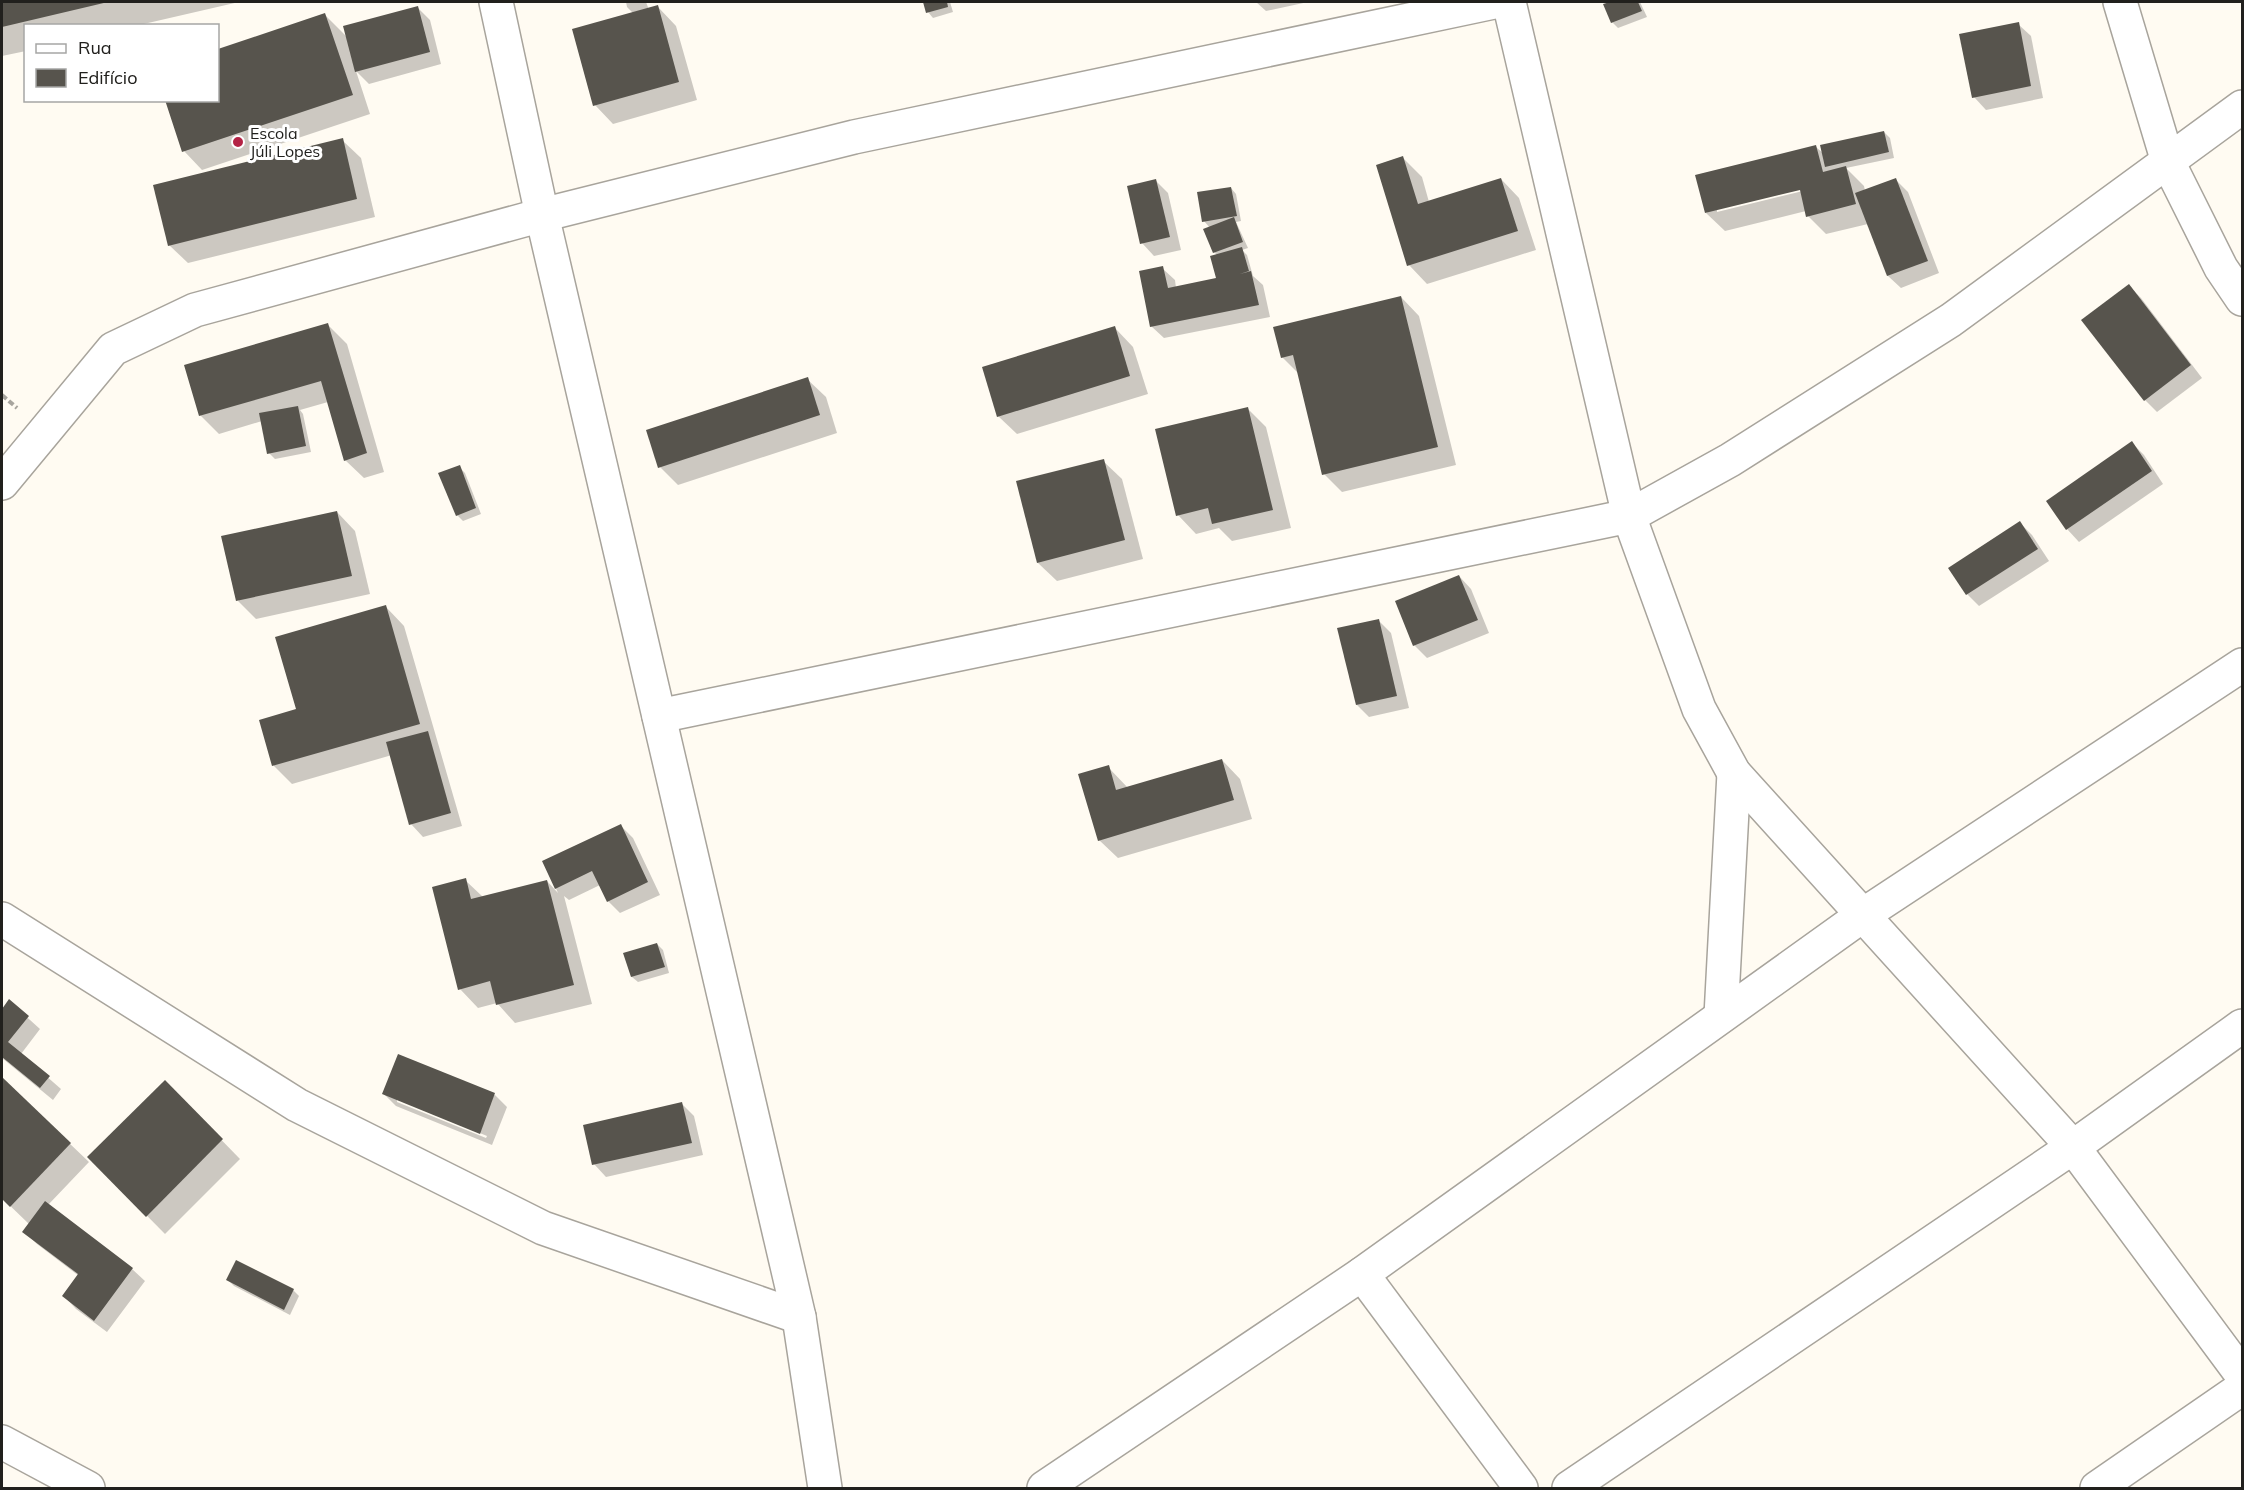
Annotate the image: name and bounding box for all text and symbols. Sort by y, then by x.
legend [24,24,219,102]
text: Rua [78,36,112,59]
text: Edifício [78,66,137,89]
place label: Escola Júli Lopes [250,123,320,161]
marker: Escola Júli Lopes [231,135,245,149]

